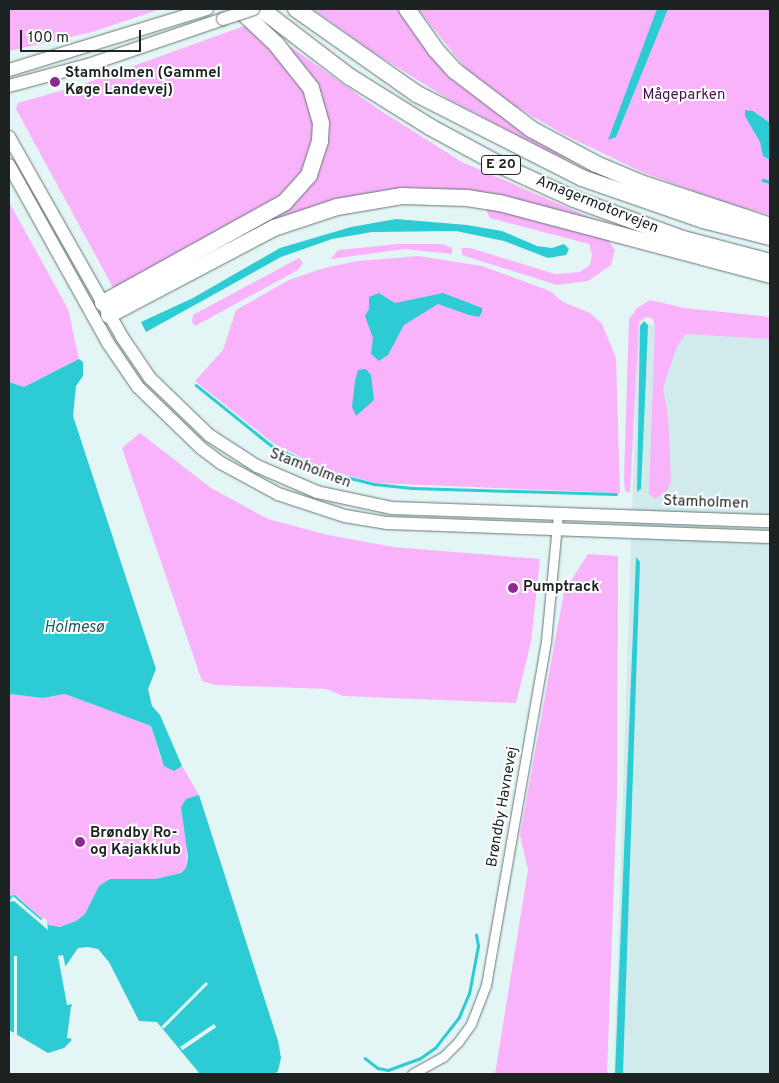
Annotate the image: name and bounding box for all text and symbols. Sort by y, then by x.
scale bar [22,20,144,52]
text: 100 m [28,29,69,48]
place label: Stamholmen (Gammel Køge Landevej) [65,64,221,99]
marker: Stamholmen (Gammel Køge Landevej) [49,76,61,88]
park label: Mågeparken [643,87,725,105]
road number: E 20 [480,154,522,176]
street label: Amagermotorvejen [533,172,661,238]
street label: Stamholmen [267,445,353,493]
street label: Stamholmen [663,493,749,513]
place label: Pumptrack [523,579,600,597]
marker: Pumptrack [507,582,519,594]
water label: Holmesø [44,618,104,638]
street label: Brøndby Havnevej [484,745,522,869]
place label: Brøndby Ro- og Kajakklub [90,824,181,859]
marker: Brøndby Ro- og Kajakklub [74,836,86,848]

